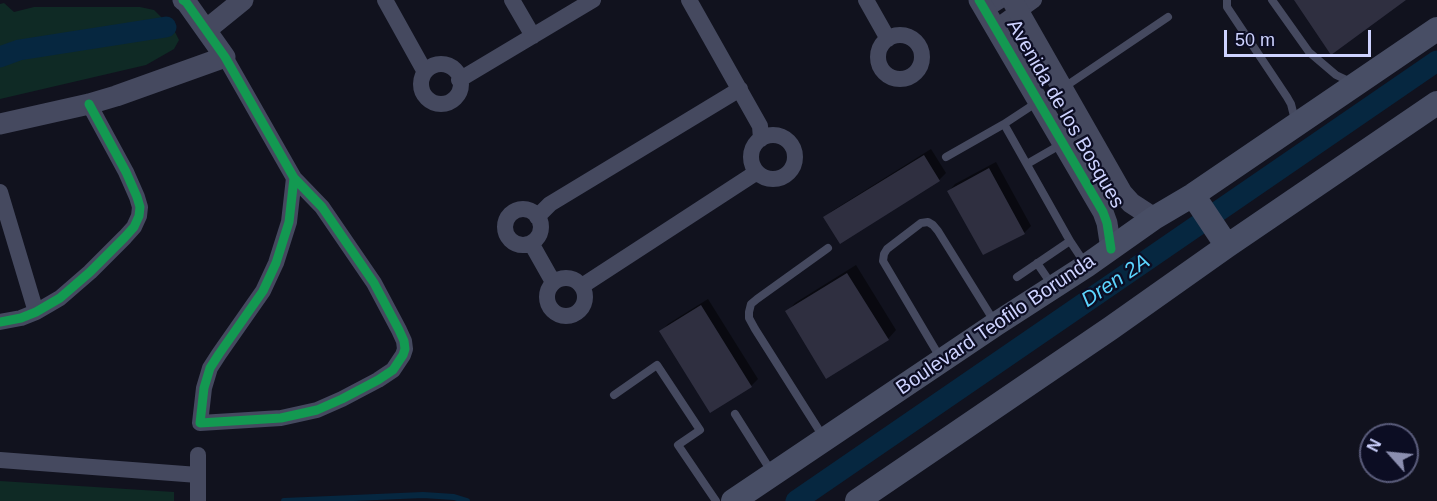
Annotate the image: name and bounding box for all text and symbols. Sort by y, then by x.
street label: Avenida de los Bosques [1001,15,1129,213]
scale bar [1227,18,1374,56]
text: 50 m [1235,30,1275,50]
street label: Boulevard Teofilo Borunda [892,249,1100,401]
water label: Dren 2A [1077,249,1155,313]
north arrow [1359,423,1419,483]
text: N [1364,436,1384,455]

